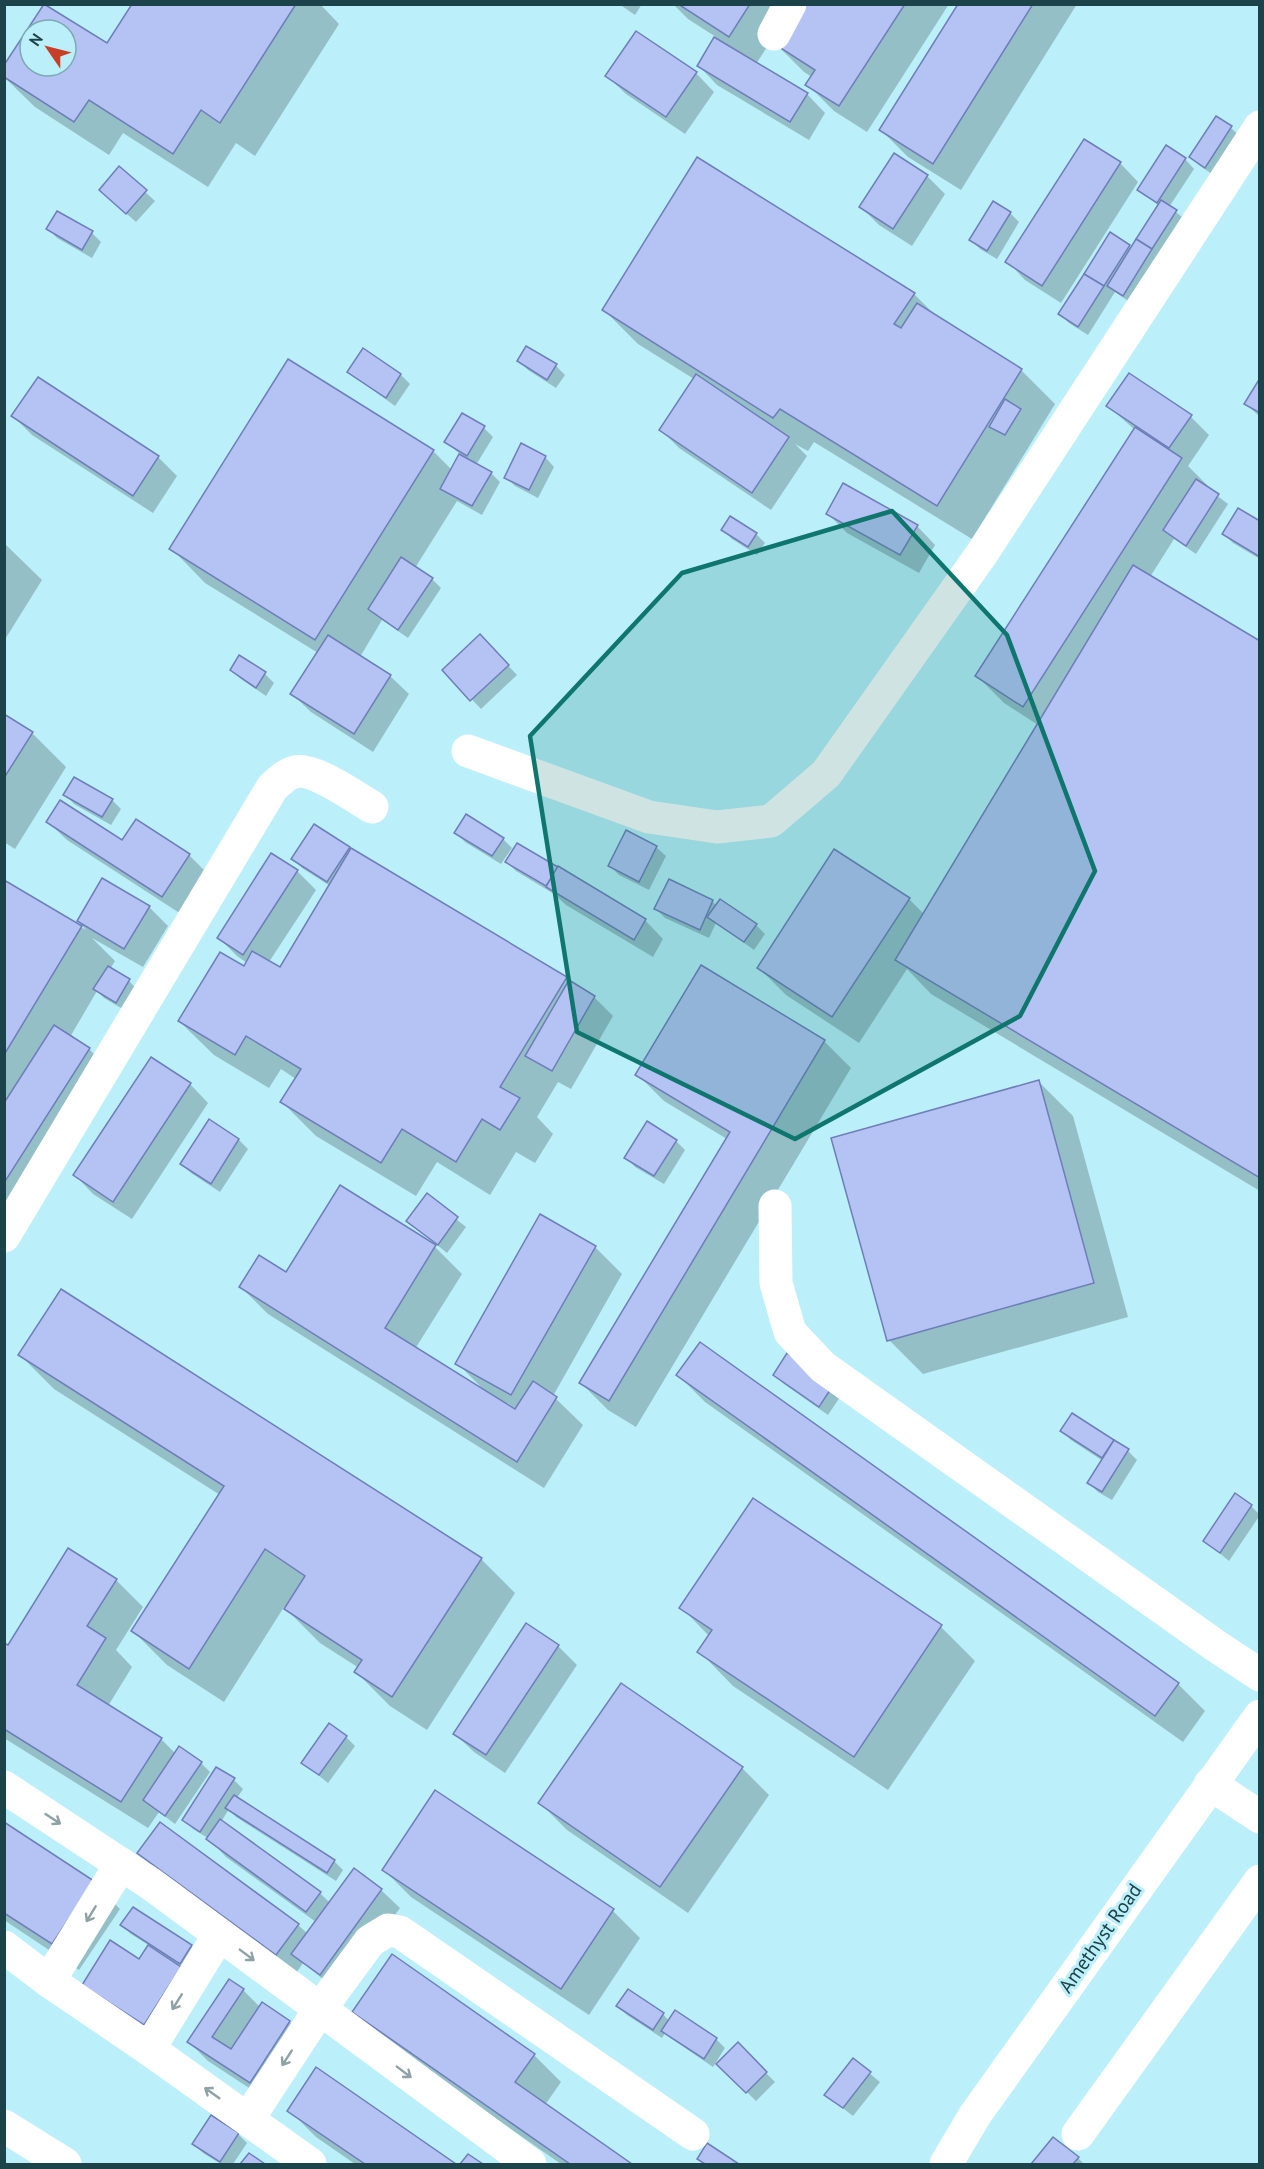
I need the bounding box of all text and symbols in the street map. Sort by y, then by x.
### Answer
north arrow [18,18,78,78]
text: N [25,29,47,49]
one-way arrow [45,1813,61,1825]
street label: Amethyst Road [1053,1878,1147,1998]
one-way arrow [84,1905,96,1922]
one-way arrow [239,1949,255,1962]
one-way arrow [171,1994,184,2011]
one-way arrow [281,2049,293,2066]
one-way arrow [395,2065,411,2078]
one-way arrow [204,2087,221,2099]

